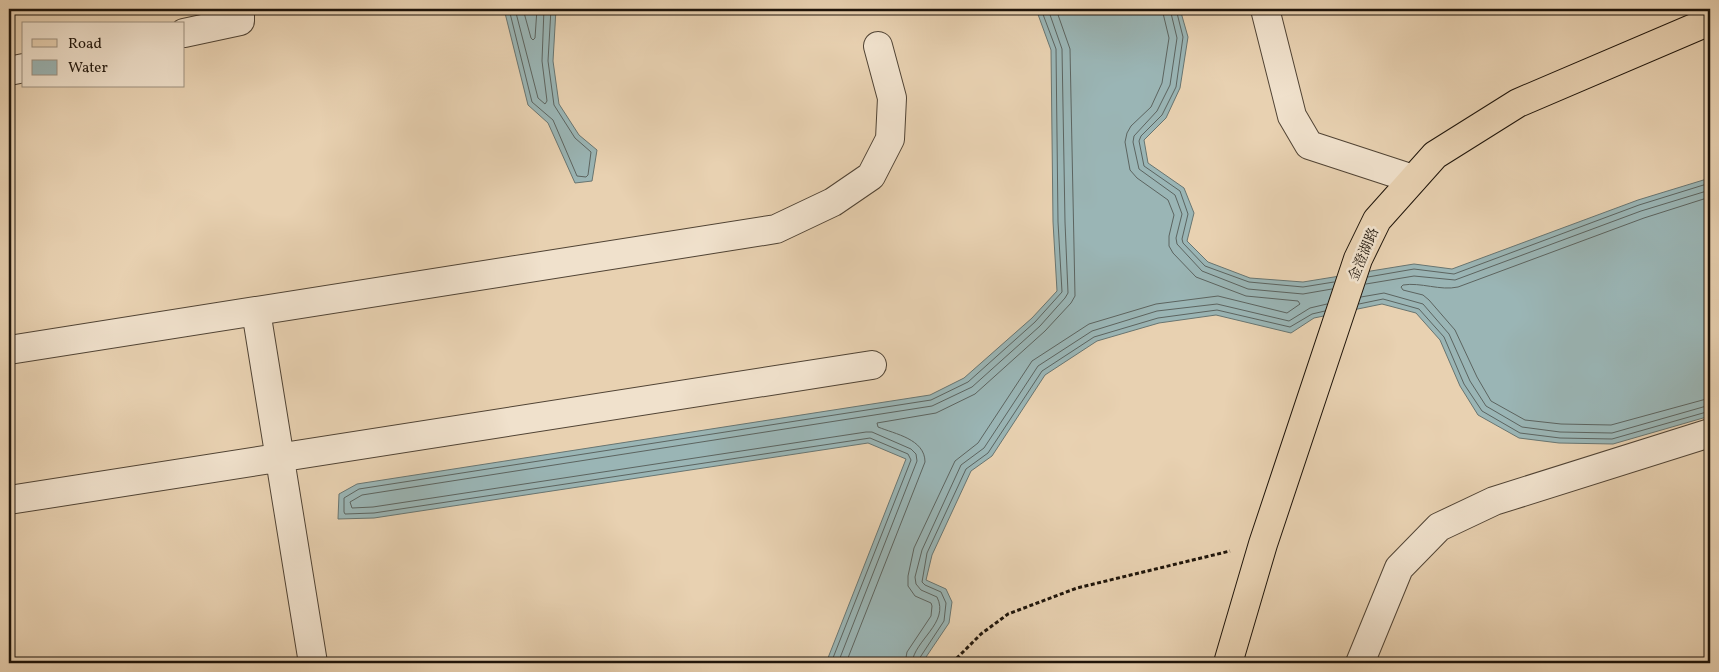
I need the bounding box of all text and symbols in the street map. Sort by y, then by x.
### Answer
legend [22,22,185,88]
text: Road [68,34,102,55]
text: Water [68,58,108,79]
street label: 金澄湖路 [1345,225,1384,284]

